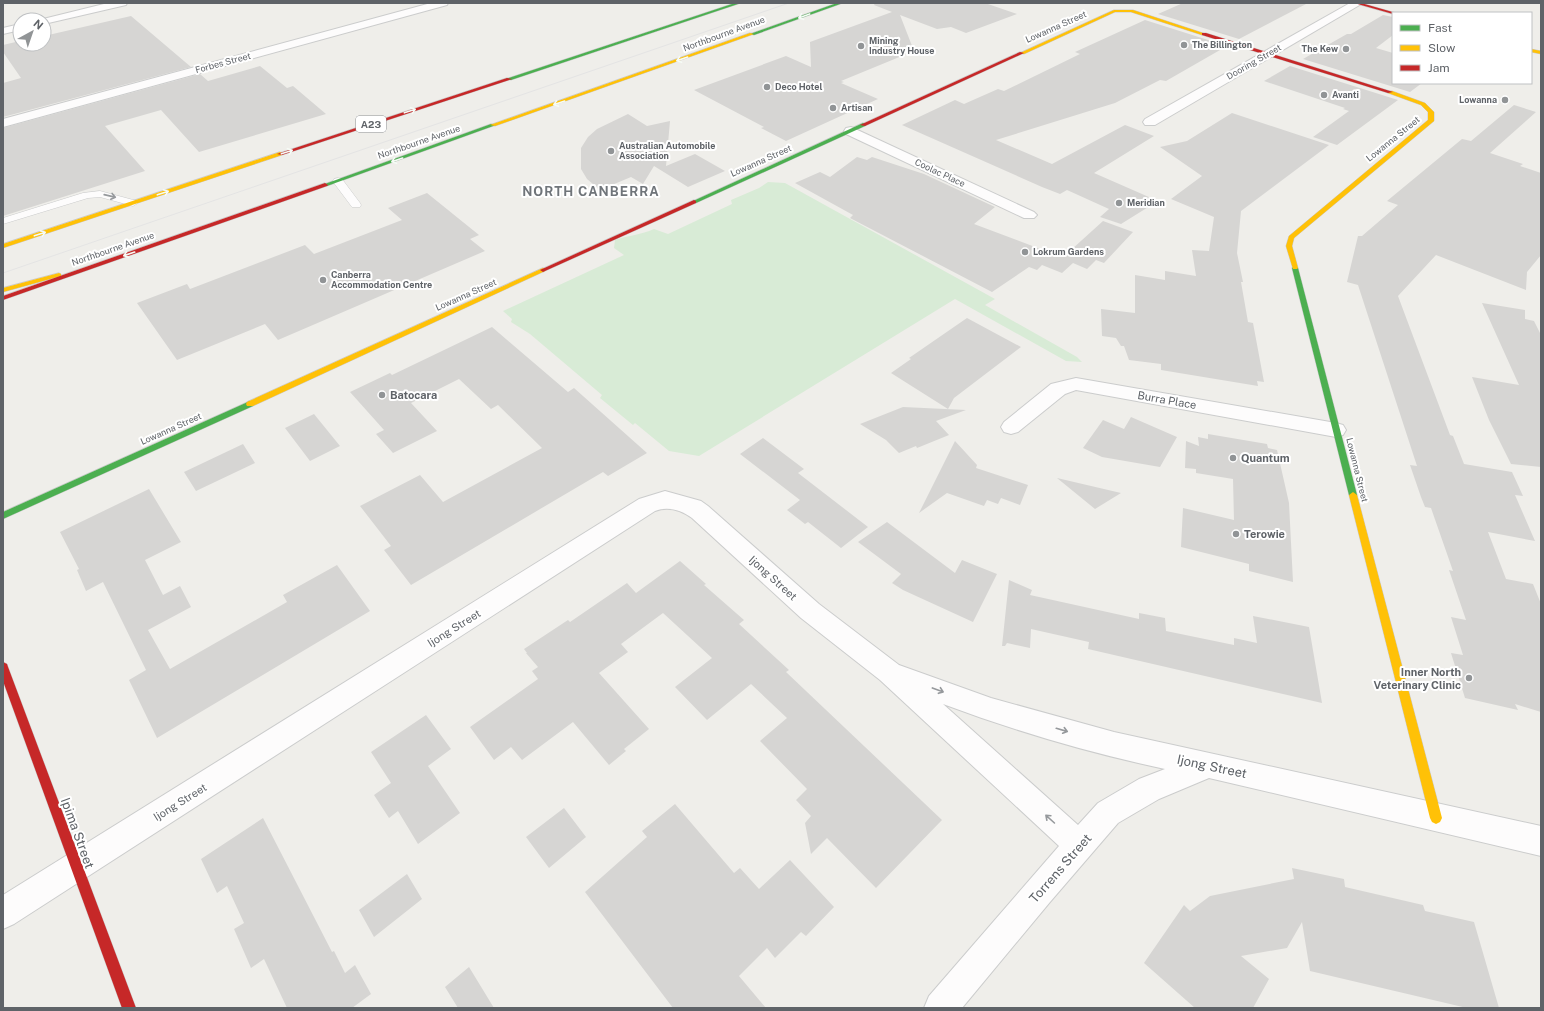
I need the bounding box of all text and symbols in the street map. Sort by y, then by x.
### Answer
street label: Lowanna Street [1024,8,1089,45]
north arrow [12,12,52,52]
legend [1392,12,1532,84]
one-way arrow [798,13,811,20]
street label: Northbourne Avenue [681,14,766,53]
text: N [31,17,46,32]
text: Fast [1428,21,1453,35]
place label: Mining Industry House [869,35,935,56]
place label: The Billington [1192,39,1252,50]
marker: The Billington [1179,40,1189,50]
marker: Mining Industry House [856,41,866,51]
street label: Dooring Street [1224,41,1284,82]
text: Slow [1428,41,1456,55]
place label: The Kew [1302,43,1338,54]
marker: The Kew [1341,44,1351,54]
street label: Forbes Street [194,50,252,75]
one-way arrow [676,56,688,64]
text: Jam [1428,61,1450,75]
place label: Deco Hotel [775,81,822,92]
marker: Deco Hotel [762,82,772,92]
place label: Avanti [1332,89,1359,100]
marker: Avanti [1319,90,1329,100]
place label: Lowanna [1459,94,1497,105]
marker: Lowanna [1500,95,1510,105]
one-way arrow [553,100,566,107]
place label: Artisan [841,102,873,113]
marker: Artisan [828,103,838,113]
one-way arrow [404,107,417,114]
street label: Lowanna Street [1364,113,1422,164]
road number: A23 [356,116,386,132]
street label: Northbourne Avenue [376,122,462,161]
place label: Australian Automobile Association [619,140,715,161]
street label: Lowanna Street [729,142,794,179]
marker: Australian Automobile Association [606,146,616,156]
one-way arrow [280,148,293,155]
street label: Coolac Place [913,156,967,189]
one-way arrow [391,157,403,165]
district label: NORTH CANBERRA [522,184,660,199]
one-way arrow [157,189,170,196]
one-way arrow [104,193,117,201]
place label: Meridian [1127,197,1165,208]
marker: Meridian [1114,198,1124,208]
one-way arrow [34,229,46,237]
street label: Northbourne Avenue [70,229,156,268]
place label: Lokrum Gardens [1033,246,1104,257]
marker: Lokrum Gardens [1020,247,1030,257]
one-way arrow [122,251,135,258]
place label: Canberra Accommodation Centre [331,269,432,290]
marker: Canberra Accommodation Centre [318,275,328,285]
street label: Lowanna Street [434,276,499,313]
place label: Batocara [390,389,437,401]
street label: Burra Place [1137,389,1197,411]
marker: Batocara [377,390,387,400]
street label: Lowanna Street [139,410,204,447]
street label: Lowanna Street [1344,437,1371,504]
place label: Quantum [1241,452,1290,464]
marker: Quantum [1228,453,1238,463]
place label: Terowie [1244,528,1285,540]
marker: Terowie [1231,529,1241,539]
street label: Ijong Street [747,553,799,603]
street label: Ijong Street [425,607,483,649]
place label: Inner North Veterinary Clinic [1374,666,1461,691]
marker: Inner North Veterinary Clinic [1464,673,1474,683]
one-way arrow [932,687,945,694]
one-way arrow [1055,727,1068,734]
street label: Ijong Street [1176,752,1248,781]
street label: Ijong Street [151,781,209,823]
street label: Ipima Street [58,796,97,871]
one-way arrow [1045,814,1055,824]
street label: Torrens Street [1026,831,1094,906]

